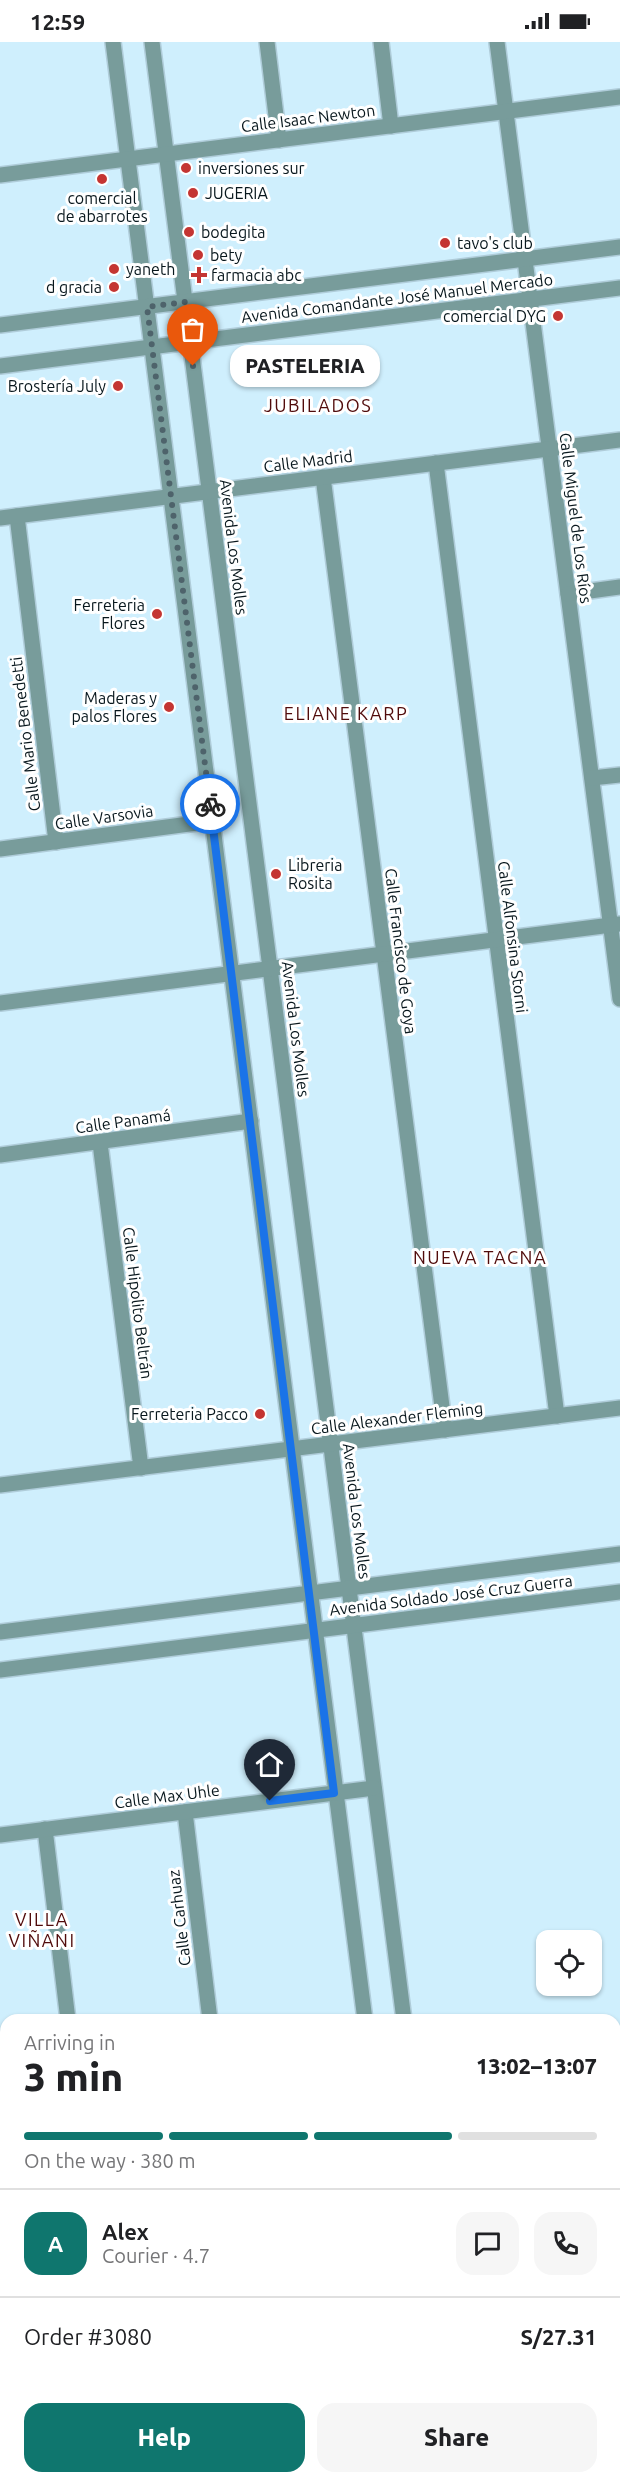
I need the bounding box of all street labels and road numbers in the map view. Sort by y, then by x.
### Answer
street label: Calle Isaac Newton [240,101,376,135]
street label: Avenida Comandante José Manuel Mercado [240,270,554,326]
street label: Calle Miguel de Los Ríos [557,432,595,604]
street label: Calle Madrid [262,447,354,475]
street label: Avenida Los Molles [217,478,251,616]
street label: Calle Mario Benedetti [7,656,43,812]
street label: Calle Varsovia [54,801,154,833]
street label: Calle Alfonsina Storni [495,860,531,1014]
street label: Calle Francisco de Goya [382,867,420,1035]
street label: Avenida Los Molles [279,960,313,1098]
street label: Calle Panamá [74,1105,172,1137]
street label: Calle Hipolito Beltrán [120,1226,156,1380]
street label: Calle Alexander Fleming [310,1399,484,1437]
street label: Avenida Los Molles [340,1442,374,1580]
street label: Avenida Soldado José Cruz Guerra [329,1571,573,1619]
street label: Calle Max Uhle [113,1781,221,1811]
street label: Calle Carhuaz [164,1869,194,1967]

